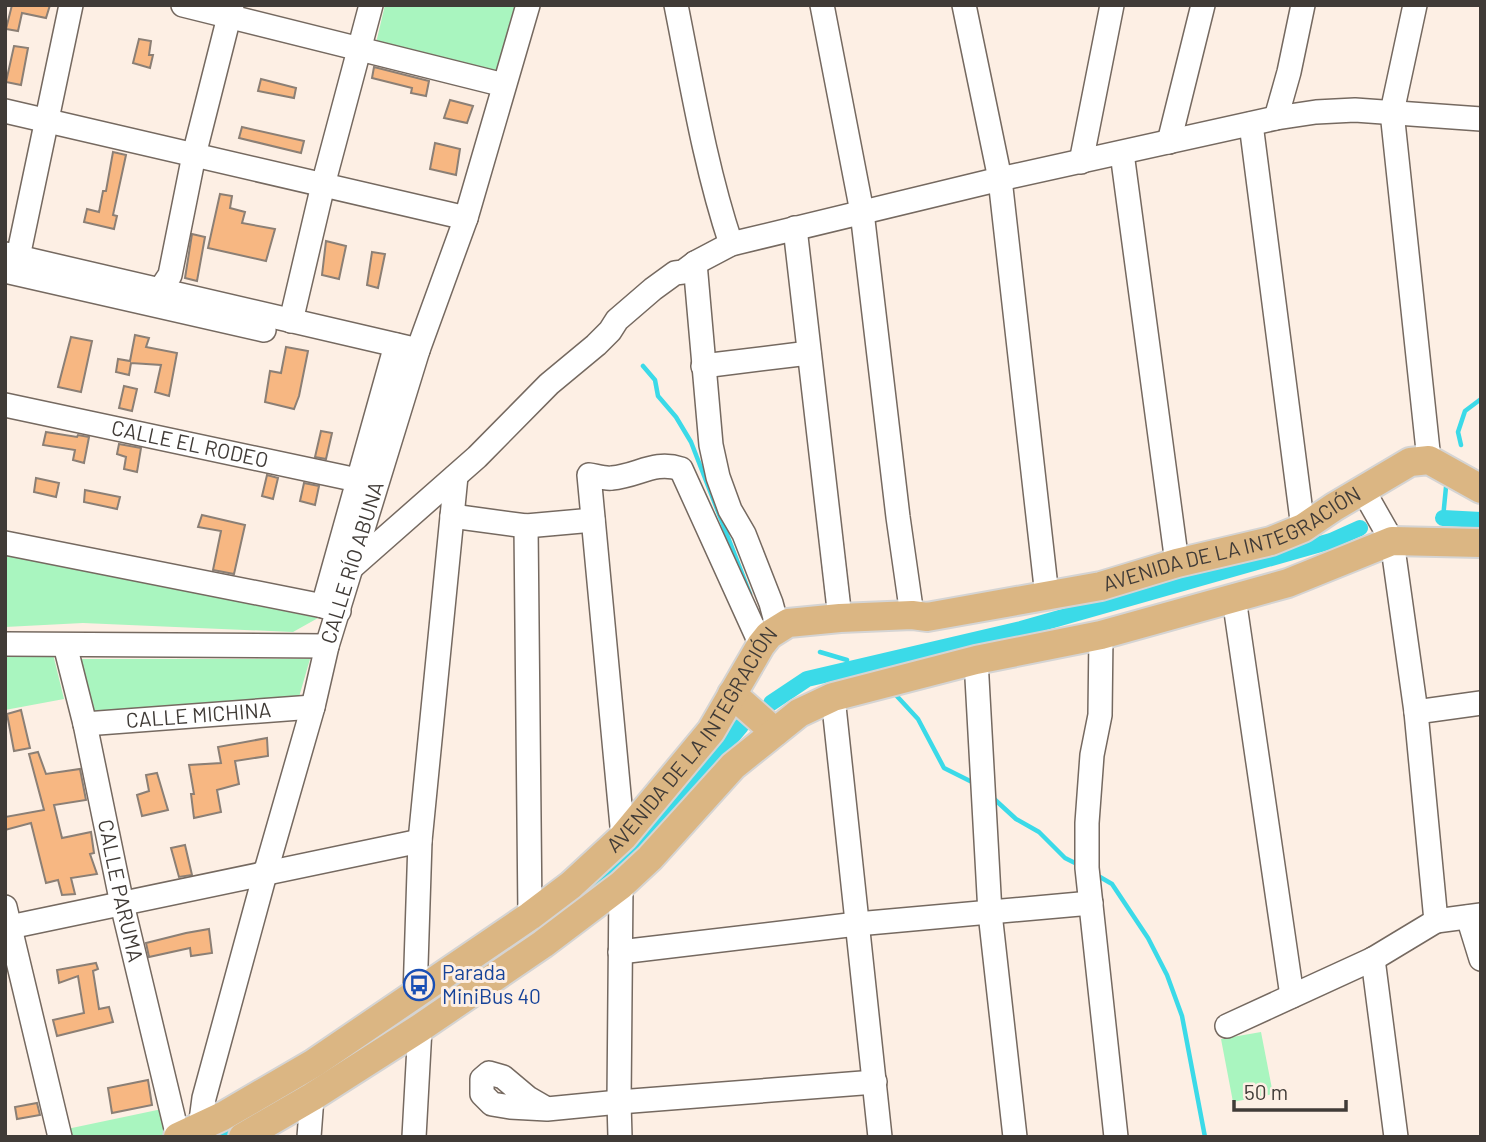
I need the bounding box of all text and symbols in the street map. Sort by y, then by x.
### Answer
street label: CALLE EL RODEO [109,414,271,472]
street label: CALLE RÍO ABUNA [315,478,388,646]
street label: AVENIDA DE LA INTEGRACIÓN [1100,480,1365,596]
street label: AVENIDA DE LA INTEGRACIÓN [601,621,782,857]
street label: CALLE MICHINA [125,696,272,732]
street label: CALLE PARUMA [94,817,150,965]
place label: Parada MiniBus 40 [442,959,541,1008]
bus stop icon: Parada MiniBus 40 [402,968,436,1002]
scale bar [1234,1068,1346,1112]
text: 50 m [1244,1079,1288,1104]

